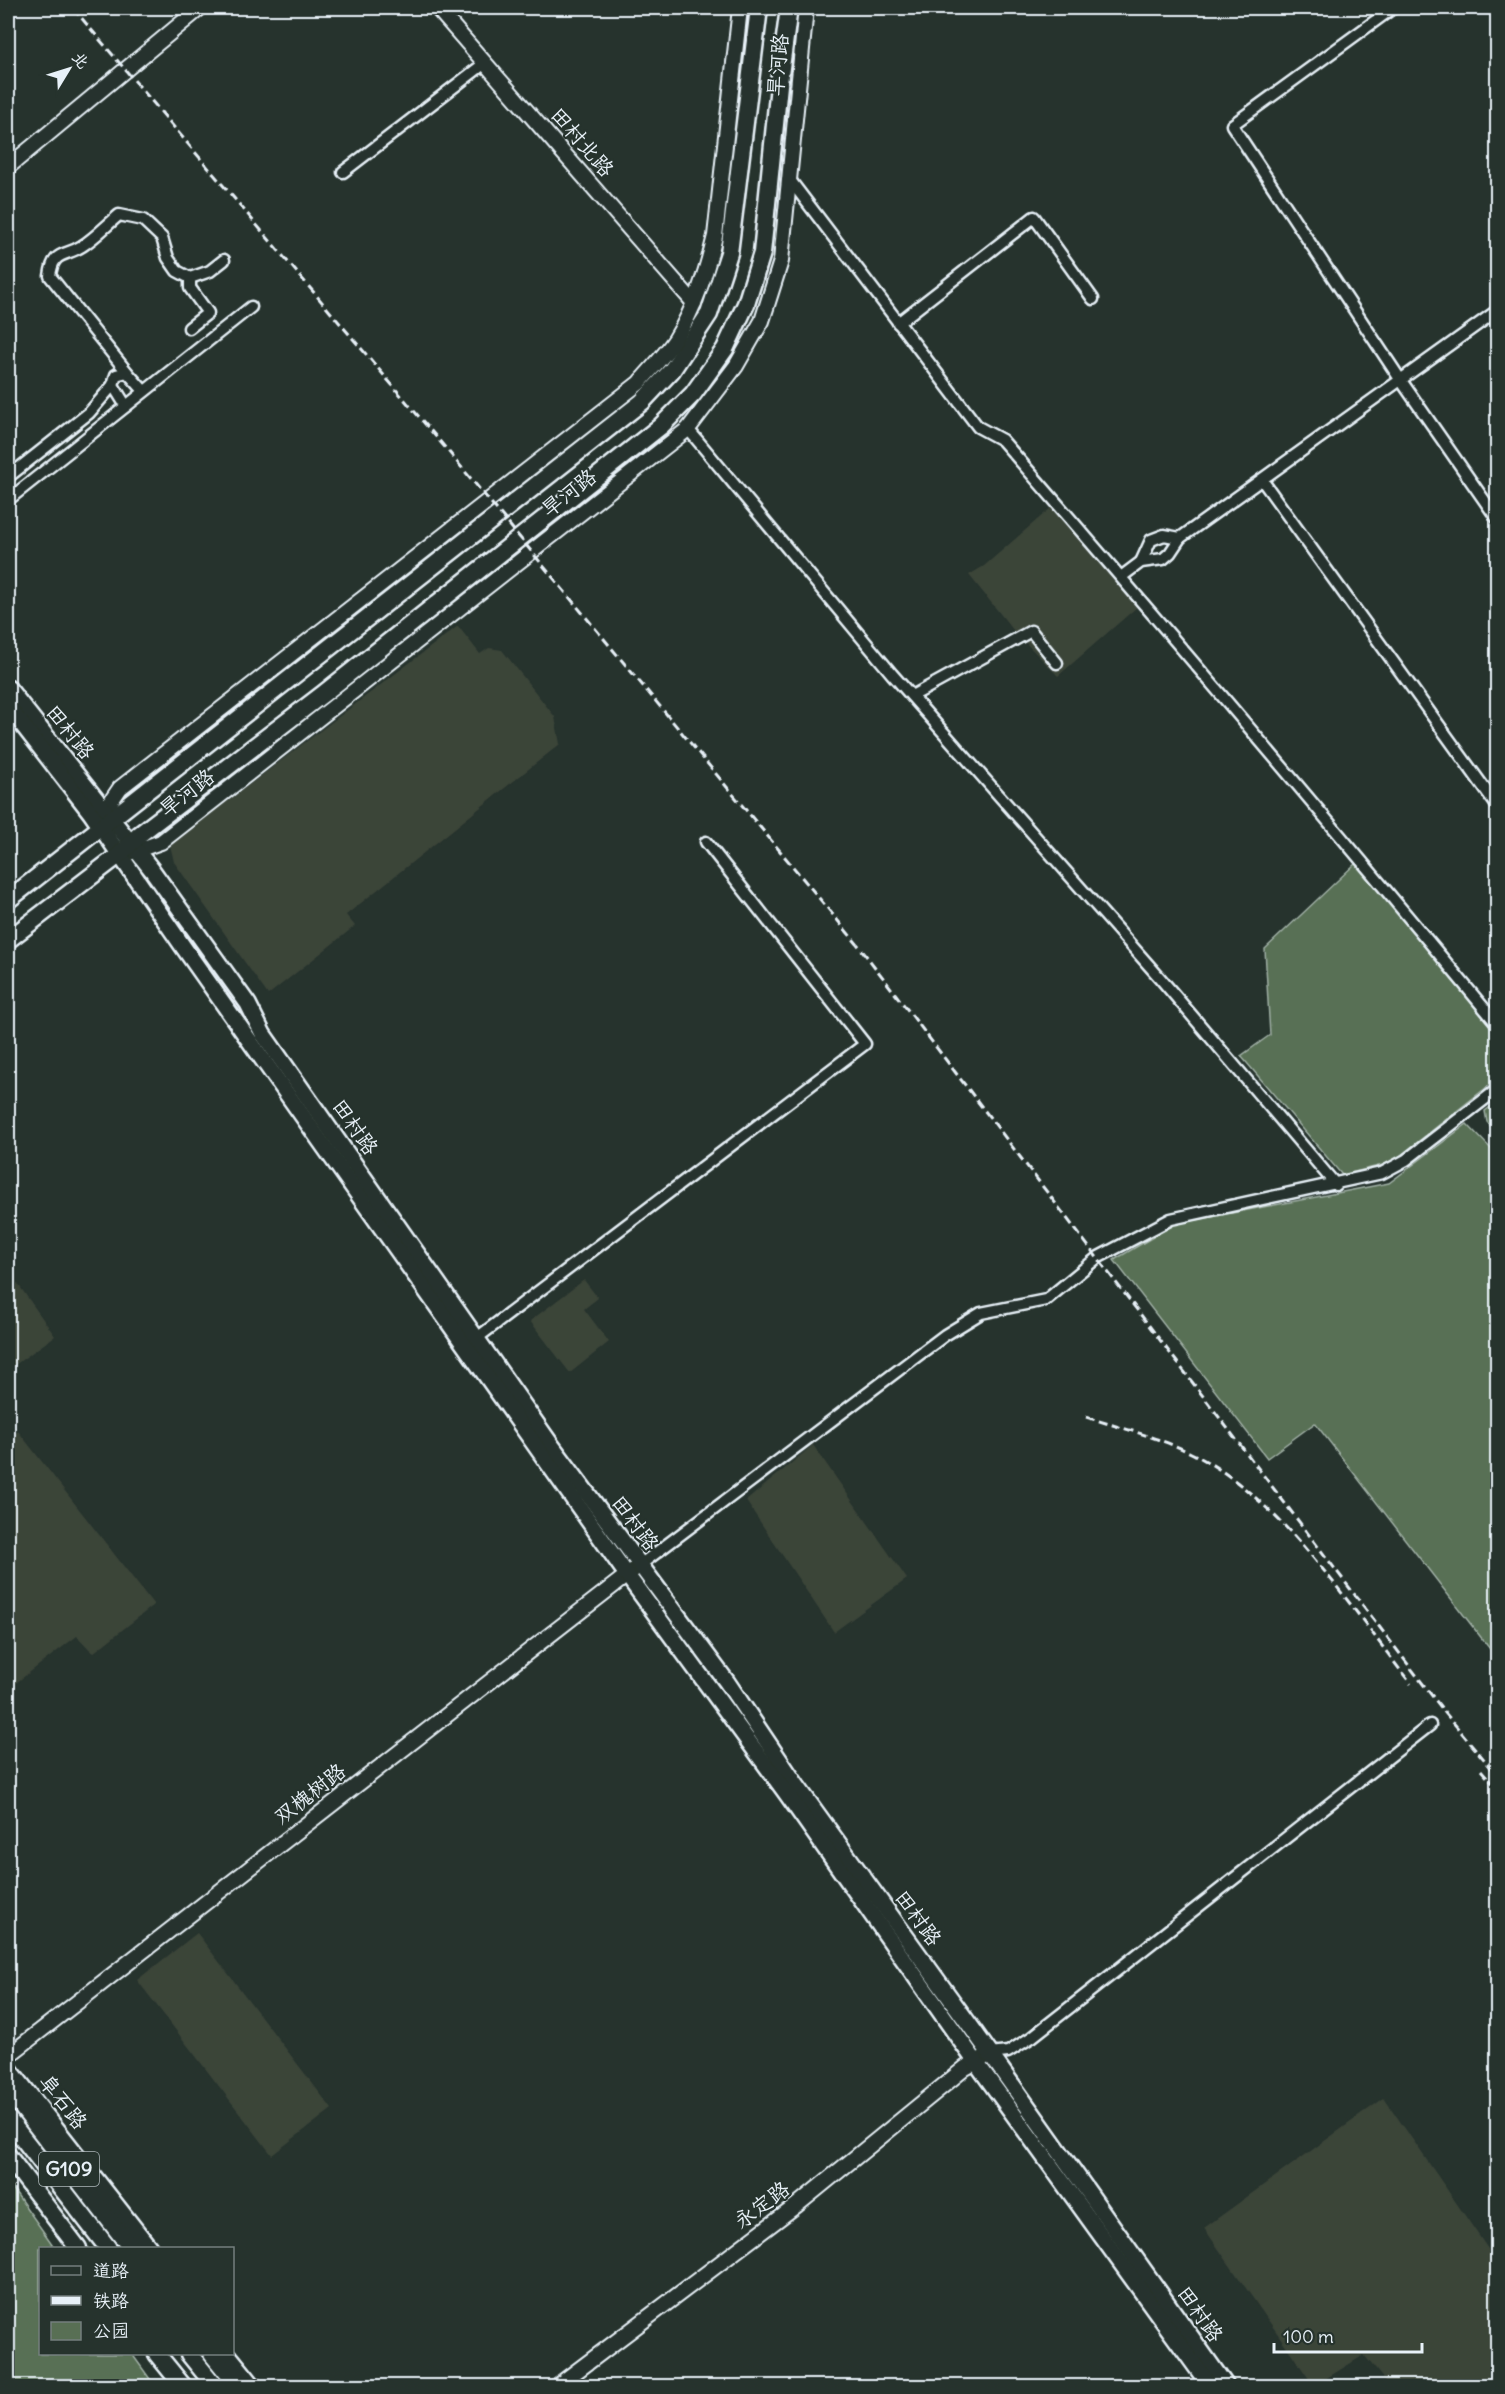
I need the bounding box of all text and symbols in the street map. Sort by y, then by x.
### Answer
street label: 旱河路 [761,32,794,98]
north arrow [39,39,99,99]
text: 北 [68,47,94,72]
street label: 田村北路 [545,101,620,182]
street label: 旱河路 [536,463,602,523]
street label: 田村路 [40,699,101,765]
street label: 旱河路 [154,763,220,823]
street label: 田村路 [326,1093,385,1160]
street label: 田村路 [606,1489,665,1556]
street label: 双槐树路 [268,1757,351,1830]
street label: 田村路 [889,1884,948,1951]
street label: 阜石路 [33,2069,93,2135]
road number: G109 [39,2152,99,2186]
street label: 永定路 [728,2175,795,2234]
legend [39,2247,234,2355]
text: 道路 [93,2259,129,2282]
street label: 田村路 [1171,2280,1230,2347]
text: 铁路 [93,2289,129,2312]
scale bar [1274,2316,1422,2354]
text: 公园 [93,2319,129,2342]
text: 100 m [1283,2325,1334,2348]

